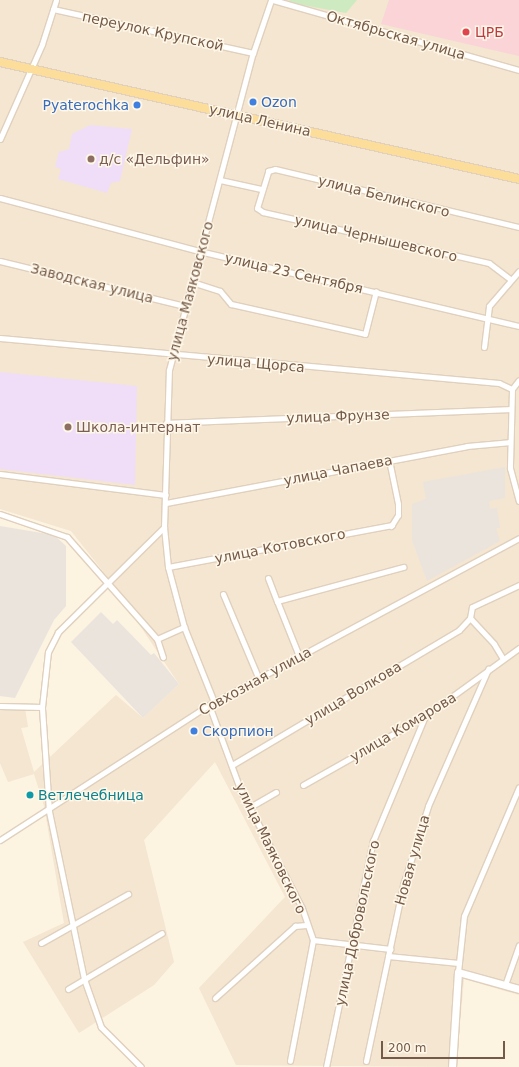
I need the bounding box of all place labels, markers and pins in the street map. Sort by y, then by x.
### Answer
place label: ЦРБ [475,24,504,40]
marker: ЦРБ [460,26,472,38]
place label: Ozon [261,94,297,110]
place label: Pyaterochka [43,97,129,113]
marker: Ozon [248,97,258,107]
marker: Pyaterochka [132,100,142,110]
place label: д/с «Дельфин» [99,151,210,167]
marker: д/с «Дельфин» [86,154,96,164]
place label: Школа-интернат [76,419,200,435]
marker: Школа-интернат [63,422,73,432]
place label: Скорпион [202,723,274,739]
marker: Скорпион [189,726,199,736]
place label: Ветлечебница [38,787,144,803]
marker: Ветлечебница [25,790,35,800]

